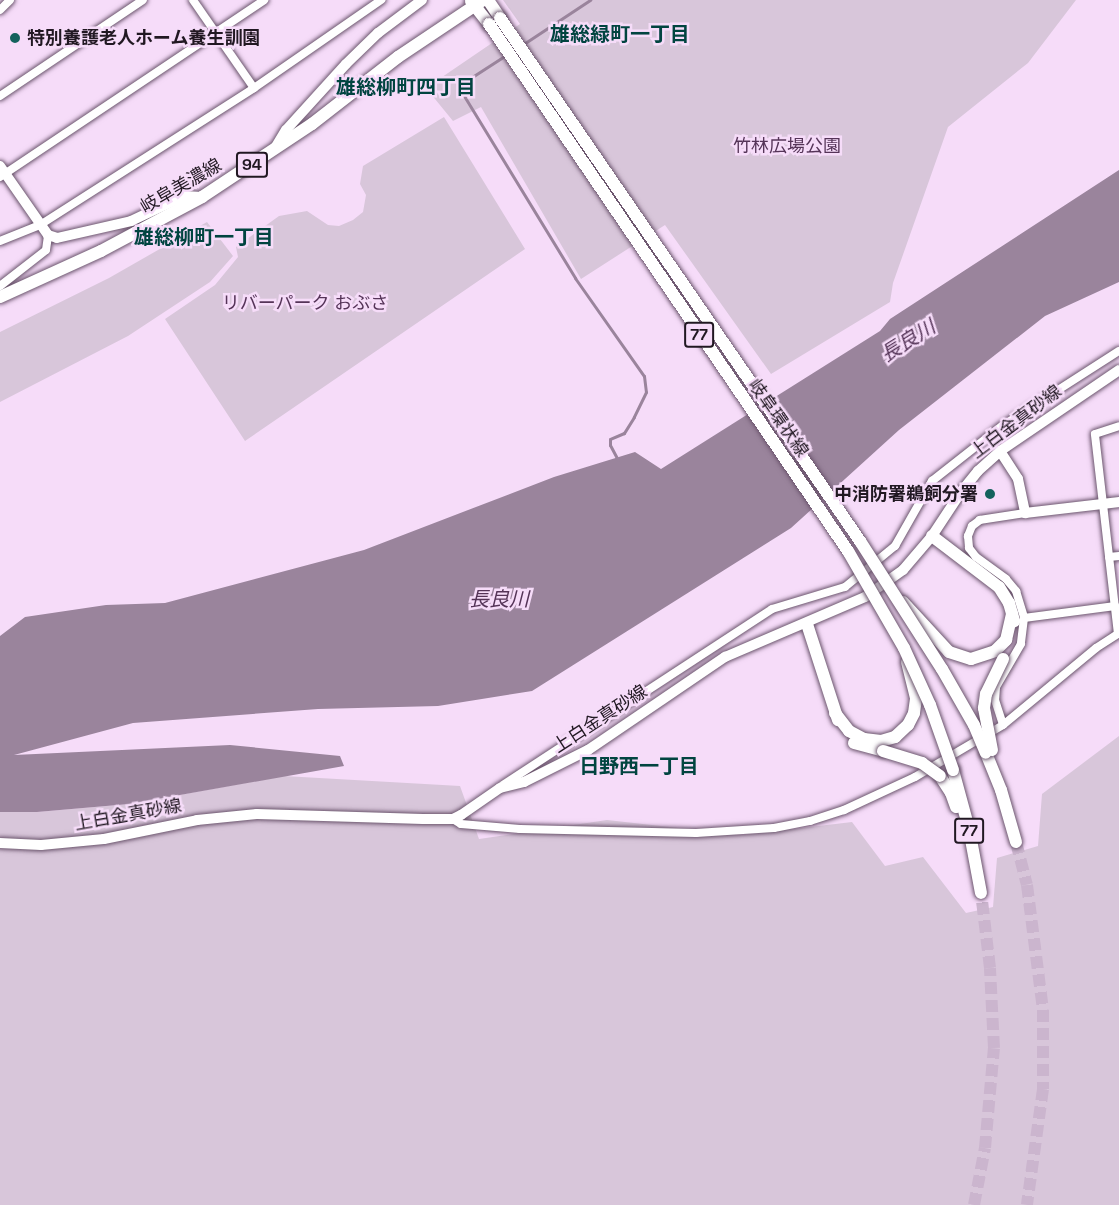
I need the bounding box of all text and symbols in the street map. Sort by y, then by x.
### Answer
district label: 雄総緑町一丁目 [550,22,690,46]
place label: 特別養護老人ホーム養生訓園 [27,27,261,49]
marker: 特別養護老人ホーム養生訓園 [8,31,22,45]
district label: 雄総柳町四丁目 [336,75,476,99]
park label: 竹林広場公園 [733,135,841,157]
road number: 94 [236,152,268,178]
street label: 岐阜美濃線 [137,154,225,218]
district label: 雄総柳町一丁目 [134,225,274,249]
park label: リバーパーク おぶさ [222,292,388,314]
water label: 長良川 [876,315,940,367]
road number: 77 [684,322,714,348]
street label: 岐阜環状線 [743,375,813,461]
street label: 上白金真砂線 [966,381,1066,463]
place label: 中消防署鵜飼分署 [834,483,978,505]
marker: 中消防署鵜飼分署 [983,487,997,501]
water label: 長良川 [469,587,529,611]
street label: 上白金真砂線 [549,681,651,757]
district label: 日野西一丁目 [579,754,699,778]
street label: 上白金真砂線 [73,795,183,835]
road number: 77 [954,818,984,844]

